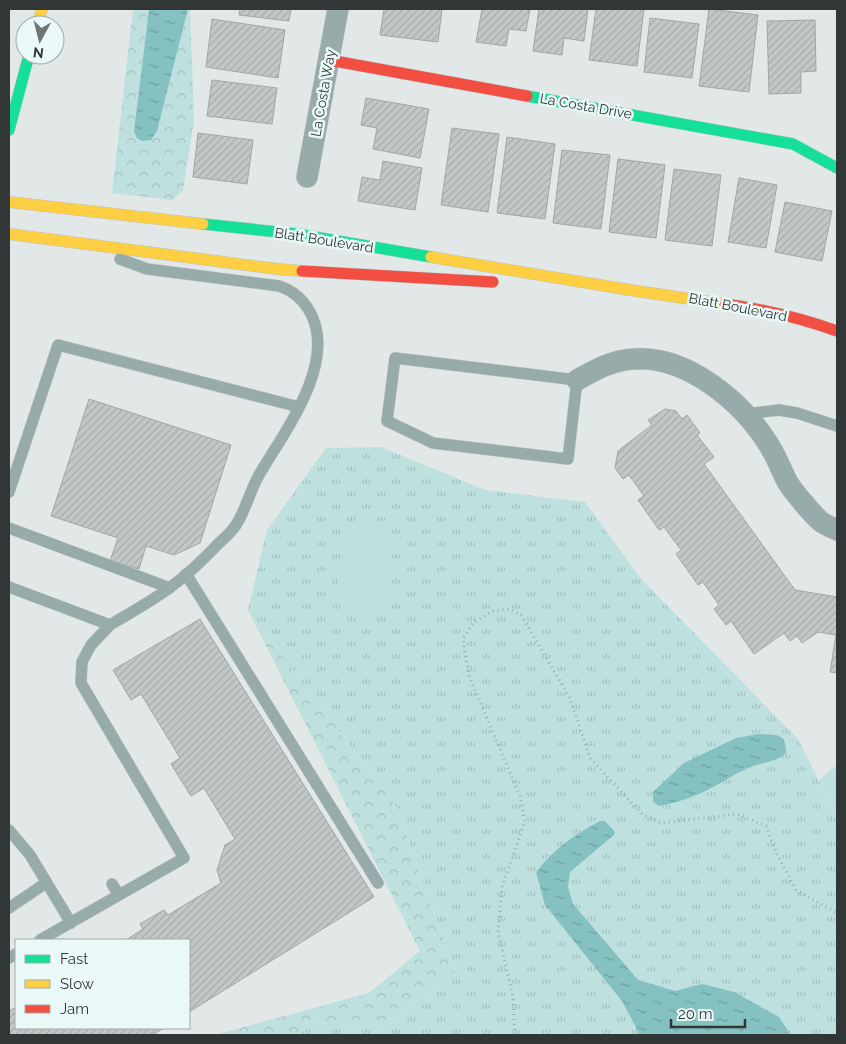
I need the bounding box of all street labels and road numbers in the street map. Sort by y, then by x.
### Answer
street label: La Costa Way [307,48,339,138]
street label: La Costa Drive [539,90,633,122]
street label: Blatt Boulevard [273,224,375,256]
street label: Blatt Boulevard [687,290,789,324]

